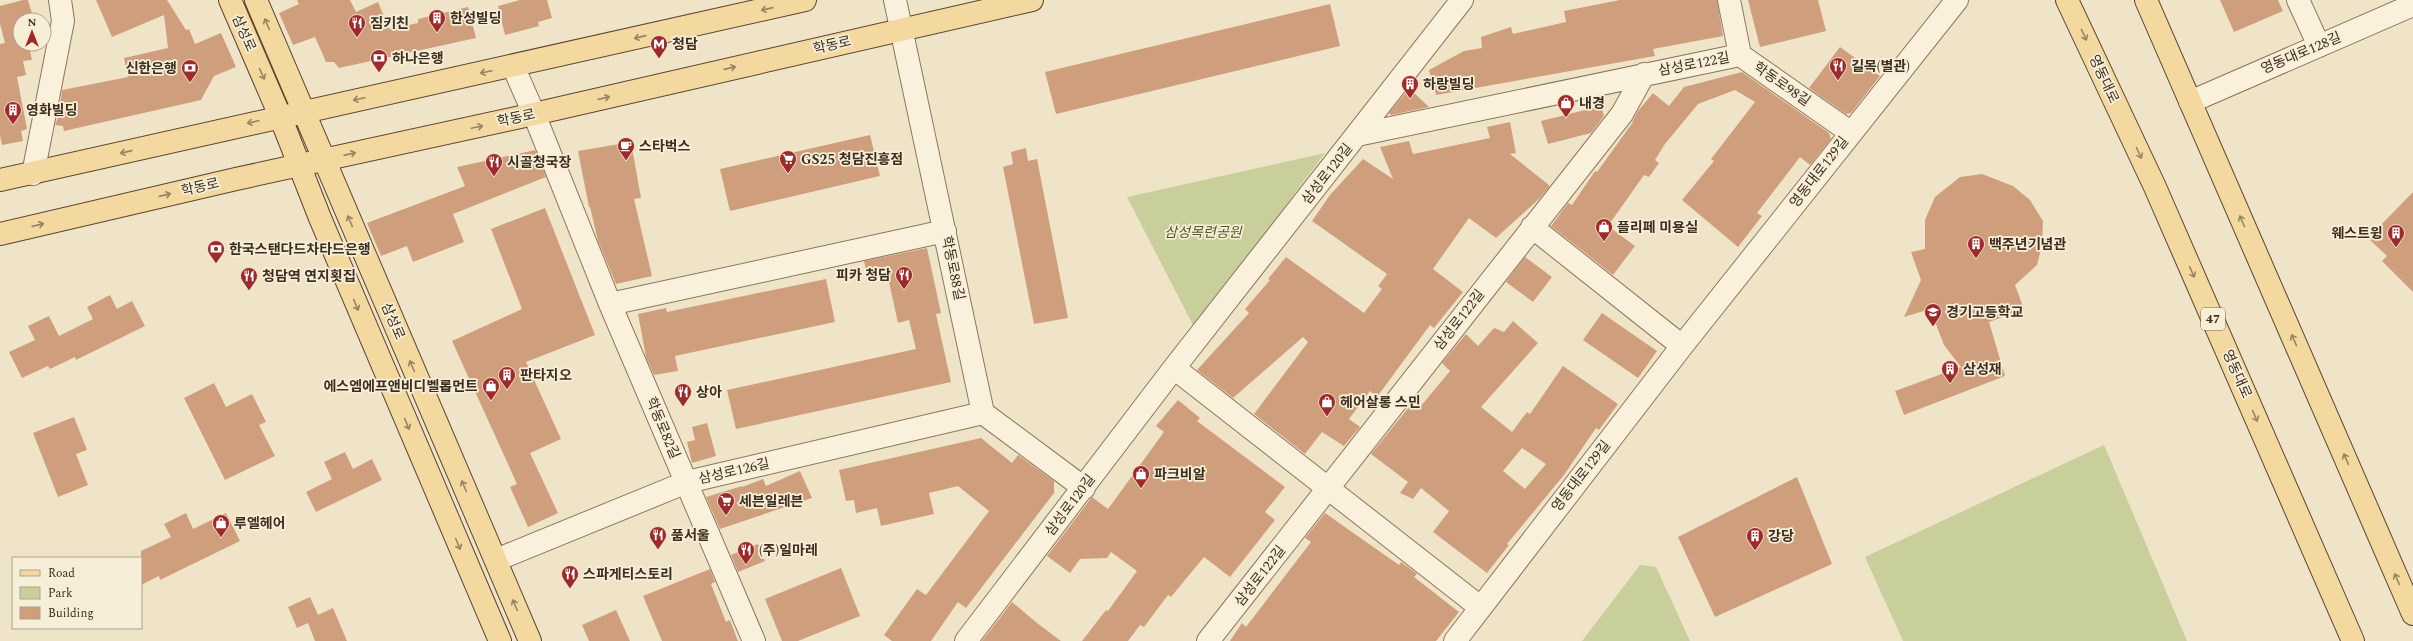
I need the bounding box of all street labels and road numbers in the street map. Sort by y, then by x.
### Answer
street label: 삼성로 [227,11,261,55]
street label: 영동대로128길 [2258,27,2344,79]
street label: 학동로 [811,30,853,60]
street label: 삼성로122길 [1656,47,1732,81]
street label: 영동대로 [2084,51,2124,107]
street label: 학동로98길 [1749,57,1815,111]
street label: 학동로 [495,104,537,132]
street label: 영동대로129길 [1784,132,1854,212]
street label: 삼성로120길 [1296,139,1358,209]
street label: 학동로 [179,172,221,202]
street label: 학동로88길 [936,234,970,302]
street label: 삼성로122길 [1428,285,1490,355]
street label: 삼성로 [376,299,410,343]
road number: 47 [2201,308,2225,330]
street label: 영동대로 [2217,346,2257,402]
street label: 학동로82길 [641,394,685,462]
street label: 영동대로129길 [1546,436,1616,516]
street label: 삼성로126길 [696,453,772,489]
street label: 삼성로120길 [1040,470,1100,540]
street label: 삼성로122길 [1229,541,1291,611]

